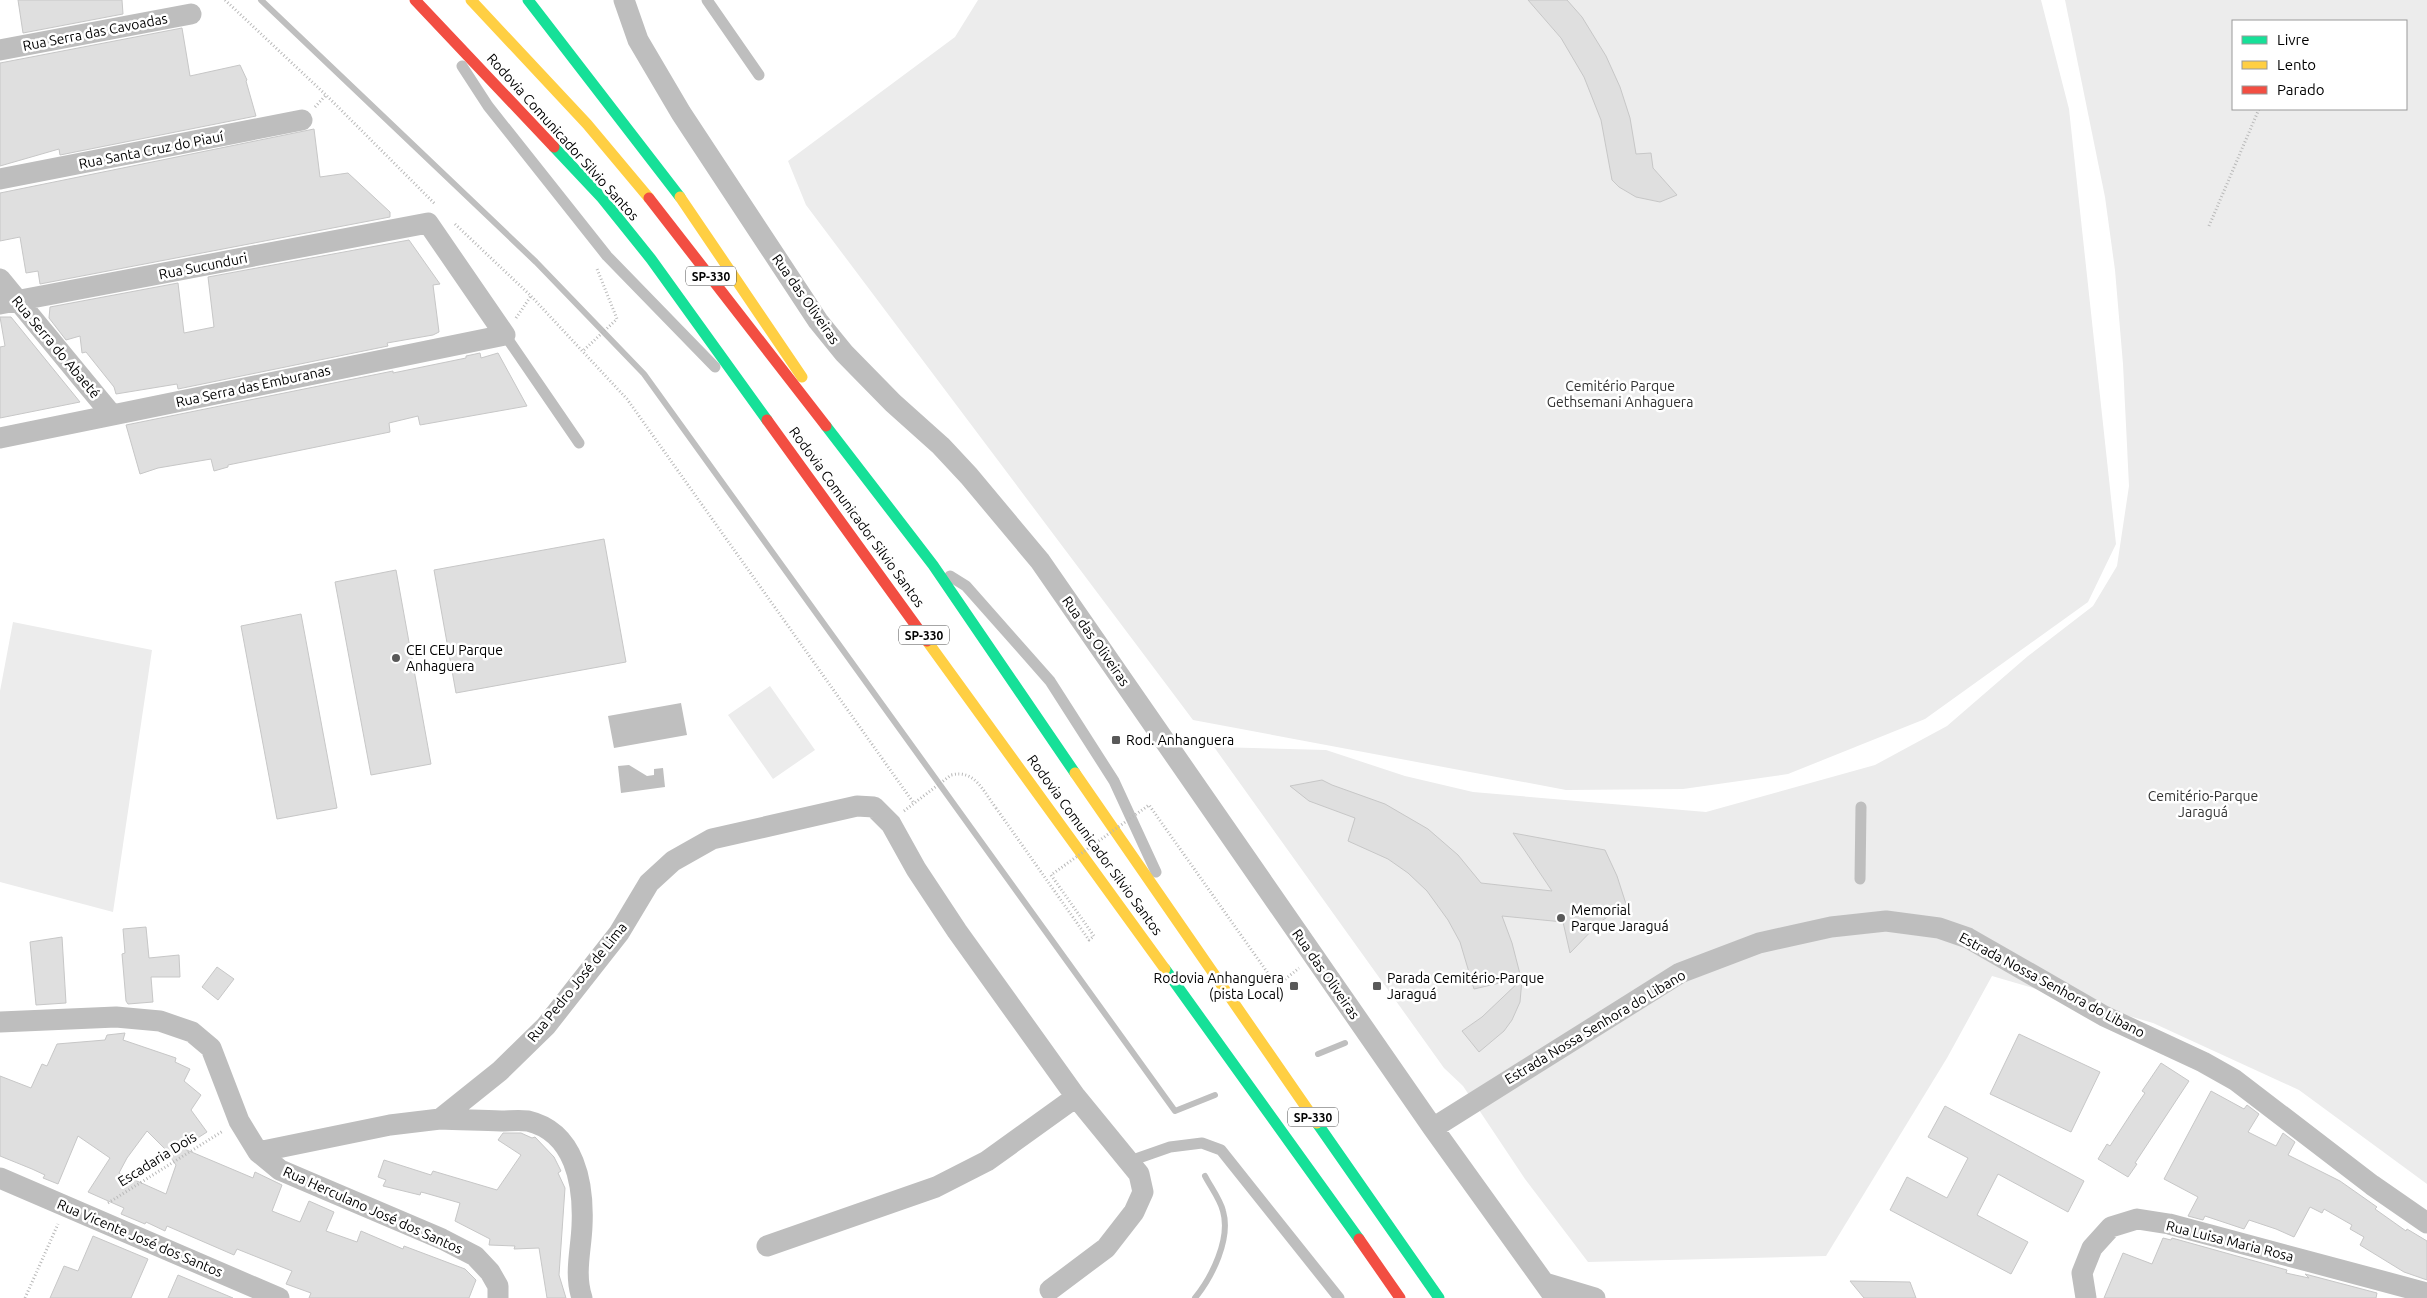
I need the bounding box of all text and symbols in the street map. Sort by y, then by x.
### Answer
street label: Rua Serra das Cavoadas [21,10,169,54]
legend [2232,20,2407,110]
text: Livre [2277,31,2310,48]
street label: Rodovia Comunicador Silvio Santos [484,50,642,224]
text: Lento [2277,56,2316,73]
text: Parado [2277,81,2324,98]
street label: Rua Santa Cruz do Piauí [77,128,225,172]
street label: Rua Sucunduri [157,250,249,282]
street label: Rua das Oliveiras [769,251,843,347]
road number: SP-330 [686,266,736,286]
street label: Rua Serra do Abaeté [9,293,103,401]
street label: Rua Serra das Emburanas [174,362,332,410]
park label: Cemitério Parque Gethsemani Anhaguera [1547,378,1693,410]
street label: Rodovia Comunicador Silvio Santos [786,424,928,610]
street label: Rua das Oliveiras [1059,593,1133,689]
road number: SP-330 [899,626,949,644]
place label: CEI CEU Parque Anhaguera [406,642,503,674]
marker: CEI CEU Parque Anhaguera [390,652,402,664]
place label: Rod. Anhanguera [1126,732,1234,748]
marker: Rod. Anhanguera [1110,734,1122,746]
street label: Rodovia Comunicador Silvio Santos [1024,752,1166,938]
park label: Cemitério-Parque Jaraguá [2148,788,2258,820]
place label: Memorial Parque Jaraguá [1571,902,1669,934]
marker: Memorial Parque Jaraguá [1555,912,1567,924]
street label: Rua Pedro José de Lima [524,919,630,1045]
street label: Rua das Oliveiras [1289,926,1363,1022]
street label: Estrada Nossa Senhora do Libano [1956,929,2148,1041]
street label: Estrada Nossa Senhora do Libano [1502,967,1688,1087]
place label: Rodovia Anhanguera (pista Local) [1154,970,1284,1002]
place label: Parada Cemitério-Parque Jaraguá [1387,970,1544,1002]
marker: Rodovia Anhanguera (pista Local) [1288,980,1300,992]
marker: Parada Cemitério-Parque Jaraguá [1371,980,1383,992]
road number: SP-330 [1288,1108,1338,1126]
street label: Escadaria Dois [115,1128,199,1190]
street label: Rua Herculano José dos Santos [281,1163,465,1257]
street label: Rua Vicente José dos Santos [55,1196,225,1280]
street label: Rua Luisa Maria Rosa [2165,1217,2295,1265]

